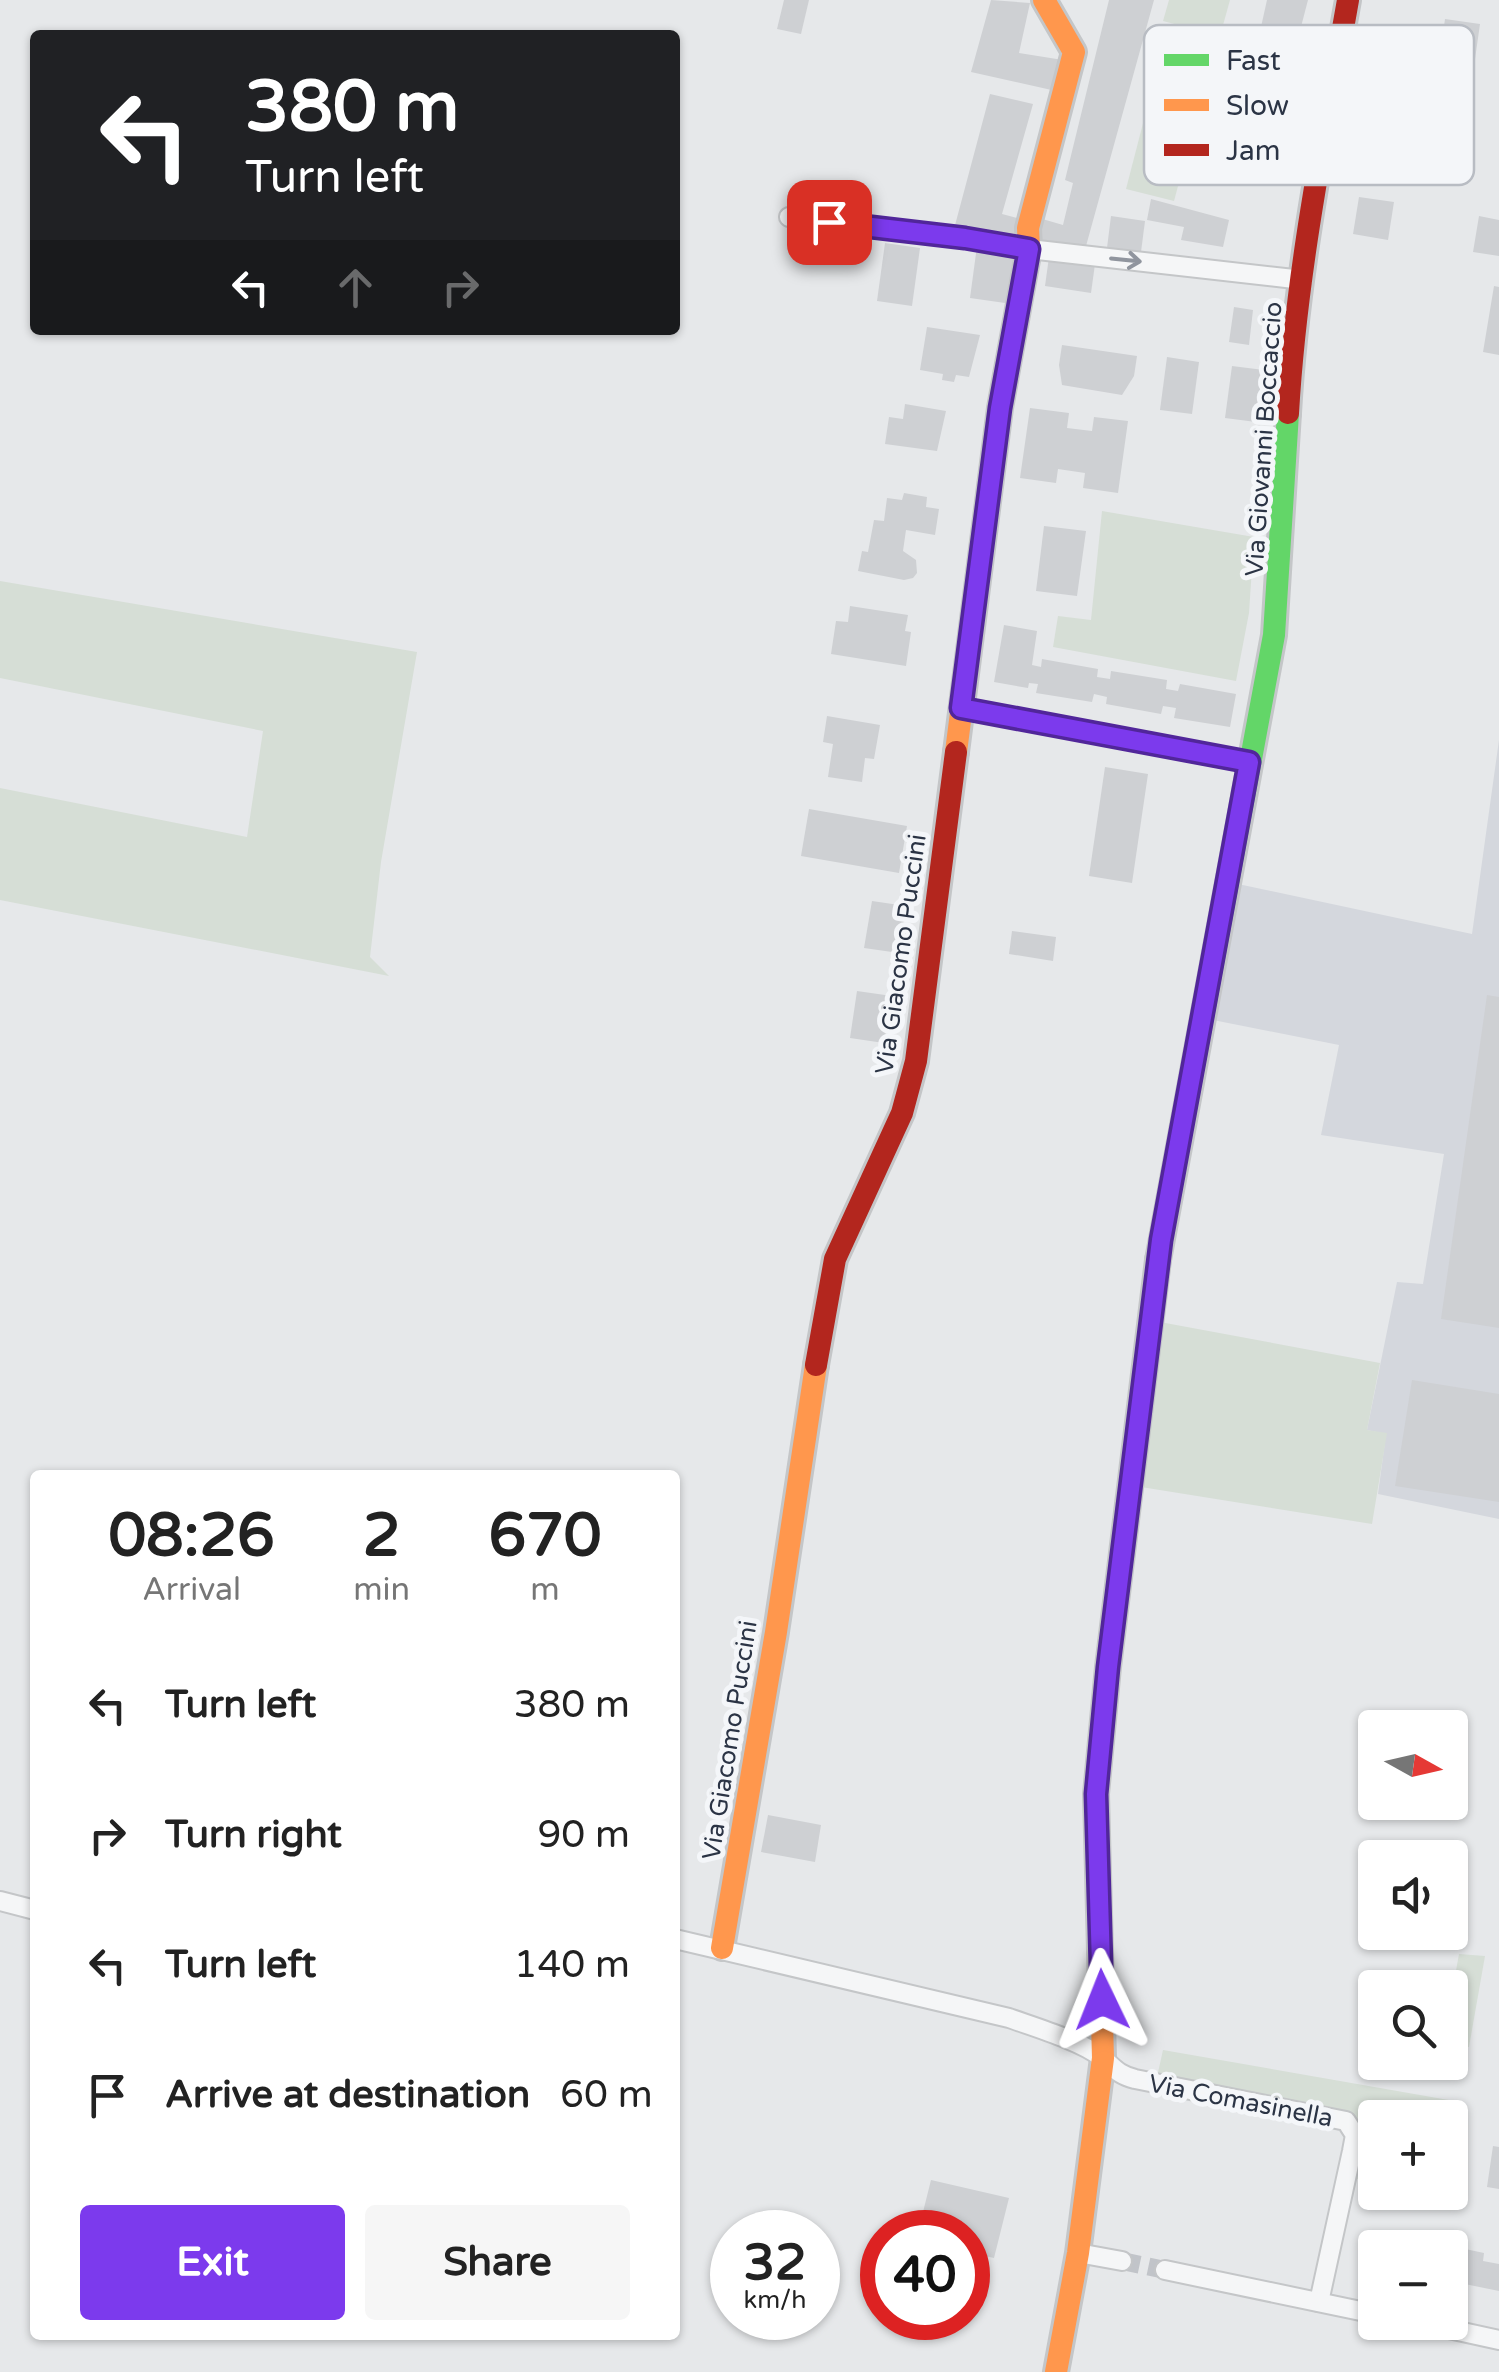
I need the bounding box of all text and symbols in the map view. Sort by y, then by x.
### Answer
legend [1144,25,1474,185]
text: Fast [1226,44,1281,78]
text: 380 m [245,66,459,150]
icon: left [80,70,210,200]
text: Slow [1226,89,1289,123]
text: Jam [1226,134,1281,168]
text: Turn left [245,151,424,205]
pin [787,180,872,265]
icon: arrive [802,195,857,250]
one-way arrow [1109,251,1142,270]
icon: left [223,260,278,315]
icon: ahead [328,260,383,315]
icon: right [433,260,488,315]
street label: Via Giovanni Boccaccio [1239,301,1289,577]
street label: Via Giacomo Puccini [869,832,933,1076]
text: 08:26 [108,1500,275,1572]
text: 2 [363,1500,400,1572]
text: 670 [488,1500,602,1572]
text: Arrival [142,1571,241,1609]
text: min [353,1571,410,1609]
text: m [530,1571,560,1609]
street label: Via Giacomo Puccini [696,1618,764,1862]
icon: left [80,1678,135,1733]
text: Turn left [165,1682,316,1728]
text: 380 m [514,1682,630,1728]
north arrow [1358,1710,1468,1820]
map controls [1358,1710,1468,2340]
icon: right [80,1808,135,1863]
text: Turn right [165,1812,342,1858]
text: 90 m [538,1812,630,1858]
button: sound [1358,1840,1468,1950]
icon: left [80,1938,135,1993]
text: Turn left [165,1942,316,1988]
text: 140 m [514,1942,630,1988]
position arrow [1050,1948,1154,2052]
button: search [1358,1970,1468,2080]
icon: arrive [80,2068,135,2123]
street label: Via Comasinella [1146,2068,1336,2134]
text: Arrive at destination [165,2072,530,2118]
text: 60 m [560,2072,653,2118]
button: + [1358,2100,1468,2210]
button: Exit [80,2205,345,2320]
button: Share [365,2205,630,2320]
speed limit sign: 40 [860,2210,990,2340]
button: − [1358,2230,1468,2340]
text: 32 [744,2233,806,2293]
text: km/h [744,2285,806,2315]

